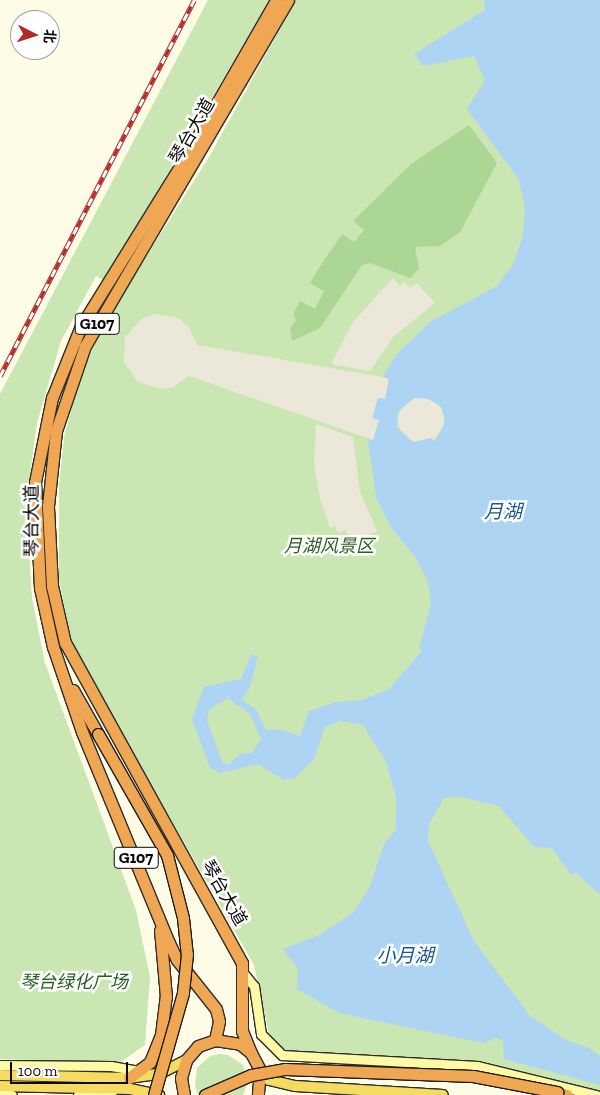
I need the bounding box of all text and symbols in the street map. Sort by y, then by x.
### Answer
north arrow [10,10,60,60]
text: 北 [40,29,59,44]
street label: 琴台大道 [165,94,219,168]
road number: G107 [74,310,120,338]
street label: 琴台大道 [21,485,43,557]
water label: 月湖 [484,501,522,523]
park label: 月湖风景区 [284,535,374,557]
road number: G107 [114,844,158,871]
street label: 琴台大道 [197,856,251,930]
water label: 小月湖 [377,945,433,967]
park label: 琴台绿化广场 [20,971,128,993]
scale bar [12,1052,130,1084]
text: 100 m [18,1062,57,1080]

